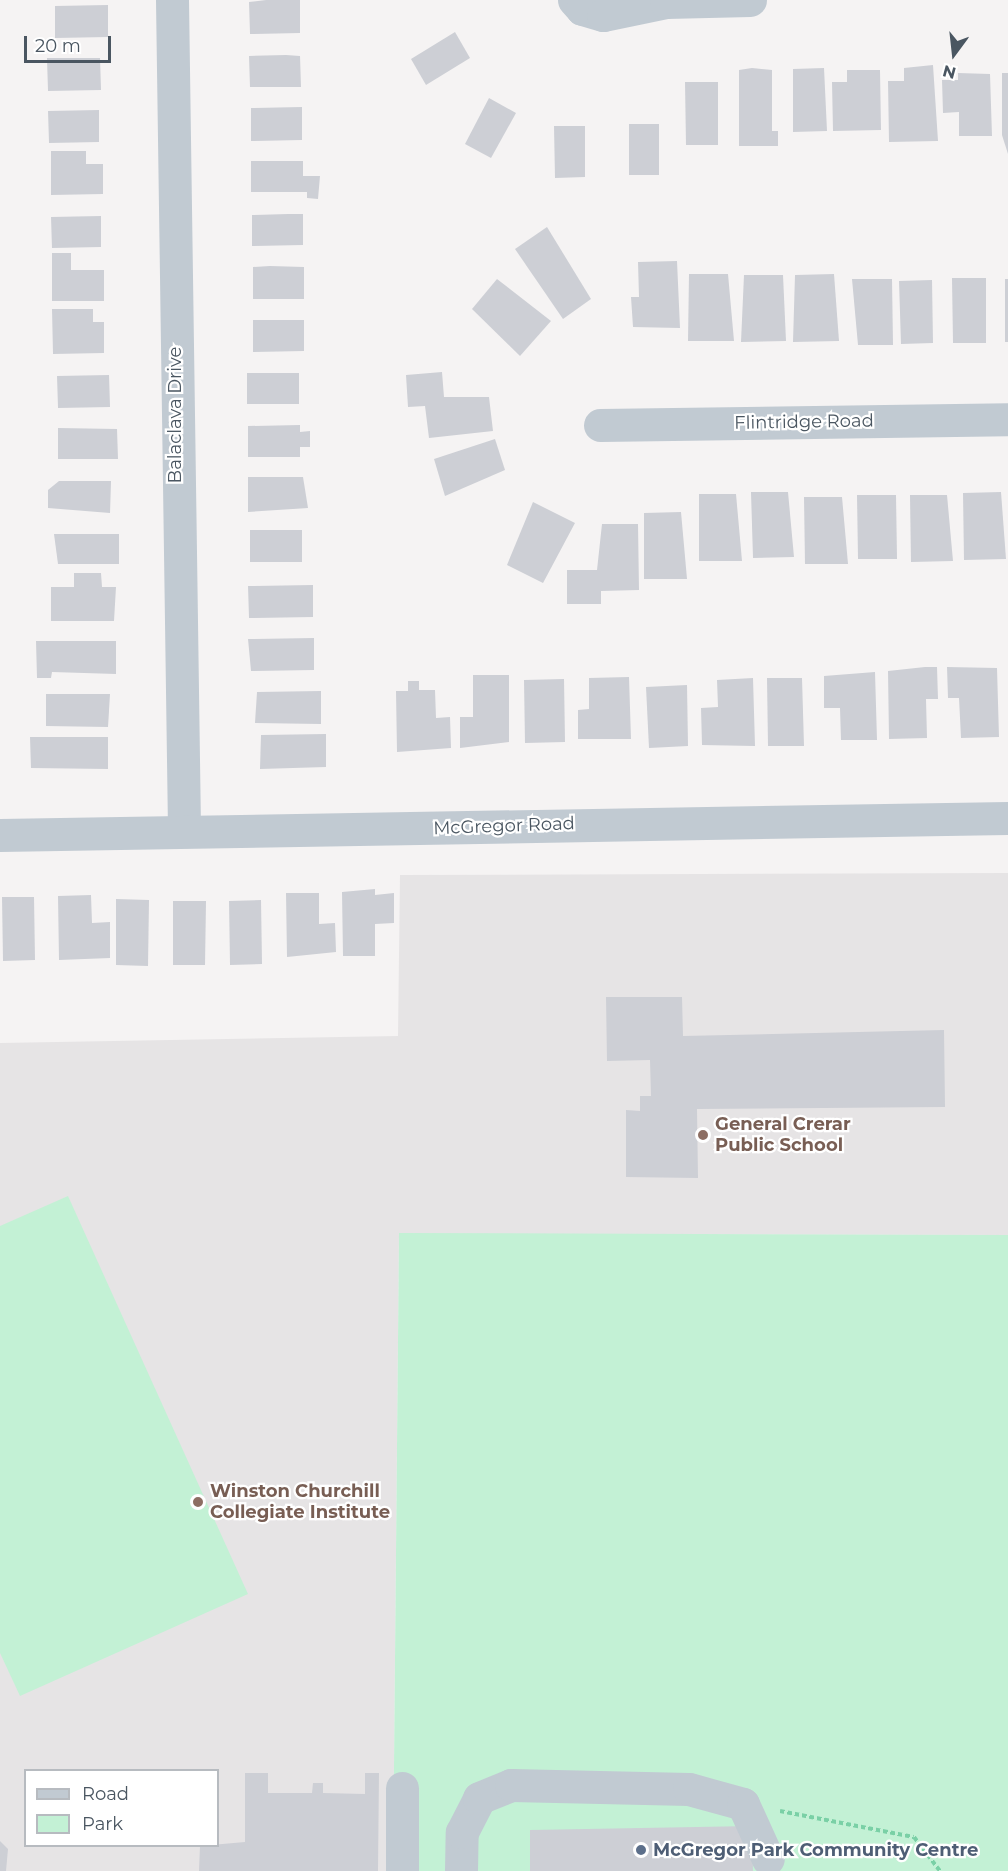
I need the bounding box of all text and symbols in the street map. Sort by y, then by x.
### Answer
scale bar [27,24,114,62]
north arrow [924,24,984,84]
text: 20 m [35,35,81,57]
text: N [941,61,958,83]
street label: Balaclava Drive [164,347,186,483]
street label: Flintridge Road [734,410,874,434]
street label: McGregor Road [433,813,575,839]
place label: General Crerar Public School [715,1114,851,1156]
marker: General Crerar Public School [696,1128,710,1142]
place label: Winston Churchill Collegiate Institute [210,1481,390,1524]
marker: Winston Churchill Collegiate Institute [191,1495,205,1509]
legend [24,1769,219,1847]
text: Road [82,1783,129,1805]
text: Park [82,1813,123,1835]
place label: McGregor Park Community Centre [653,1839,978,1861]
marker: McGregor Park Community Centre [634,1843,648,1857]

